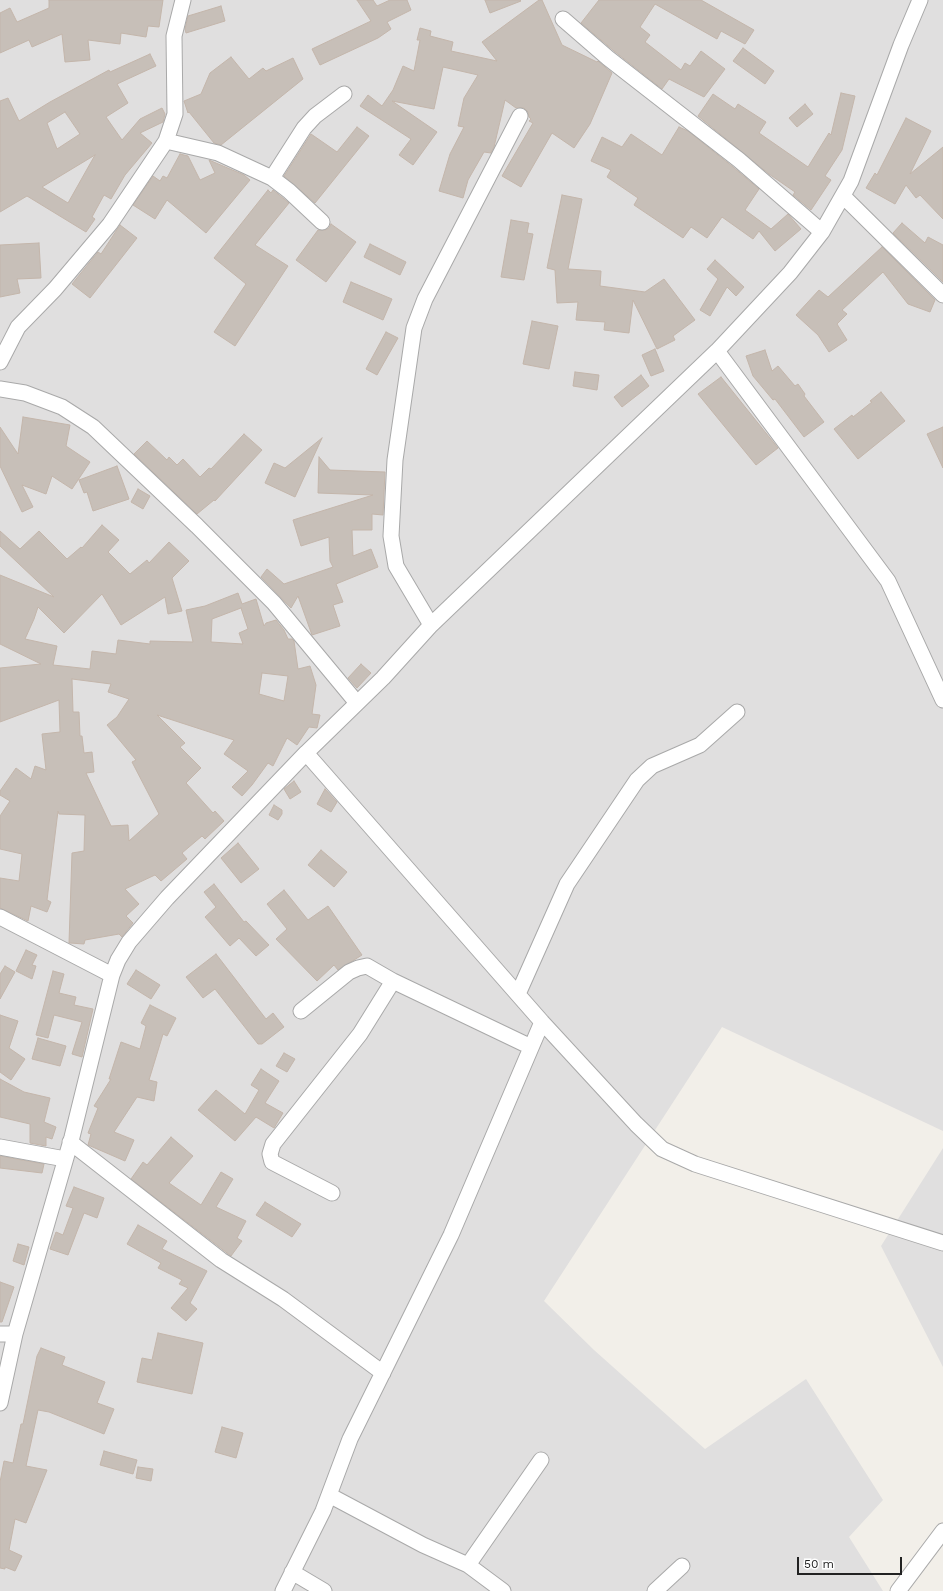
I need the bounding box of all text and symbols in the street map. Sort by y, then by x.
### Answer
scale bar [799,1549,904,1575]
text: 50 m [804,1557,834,1571]

